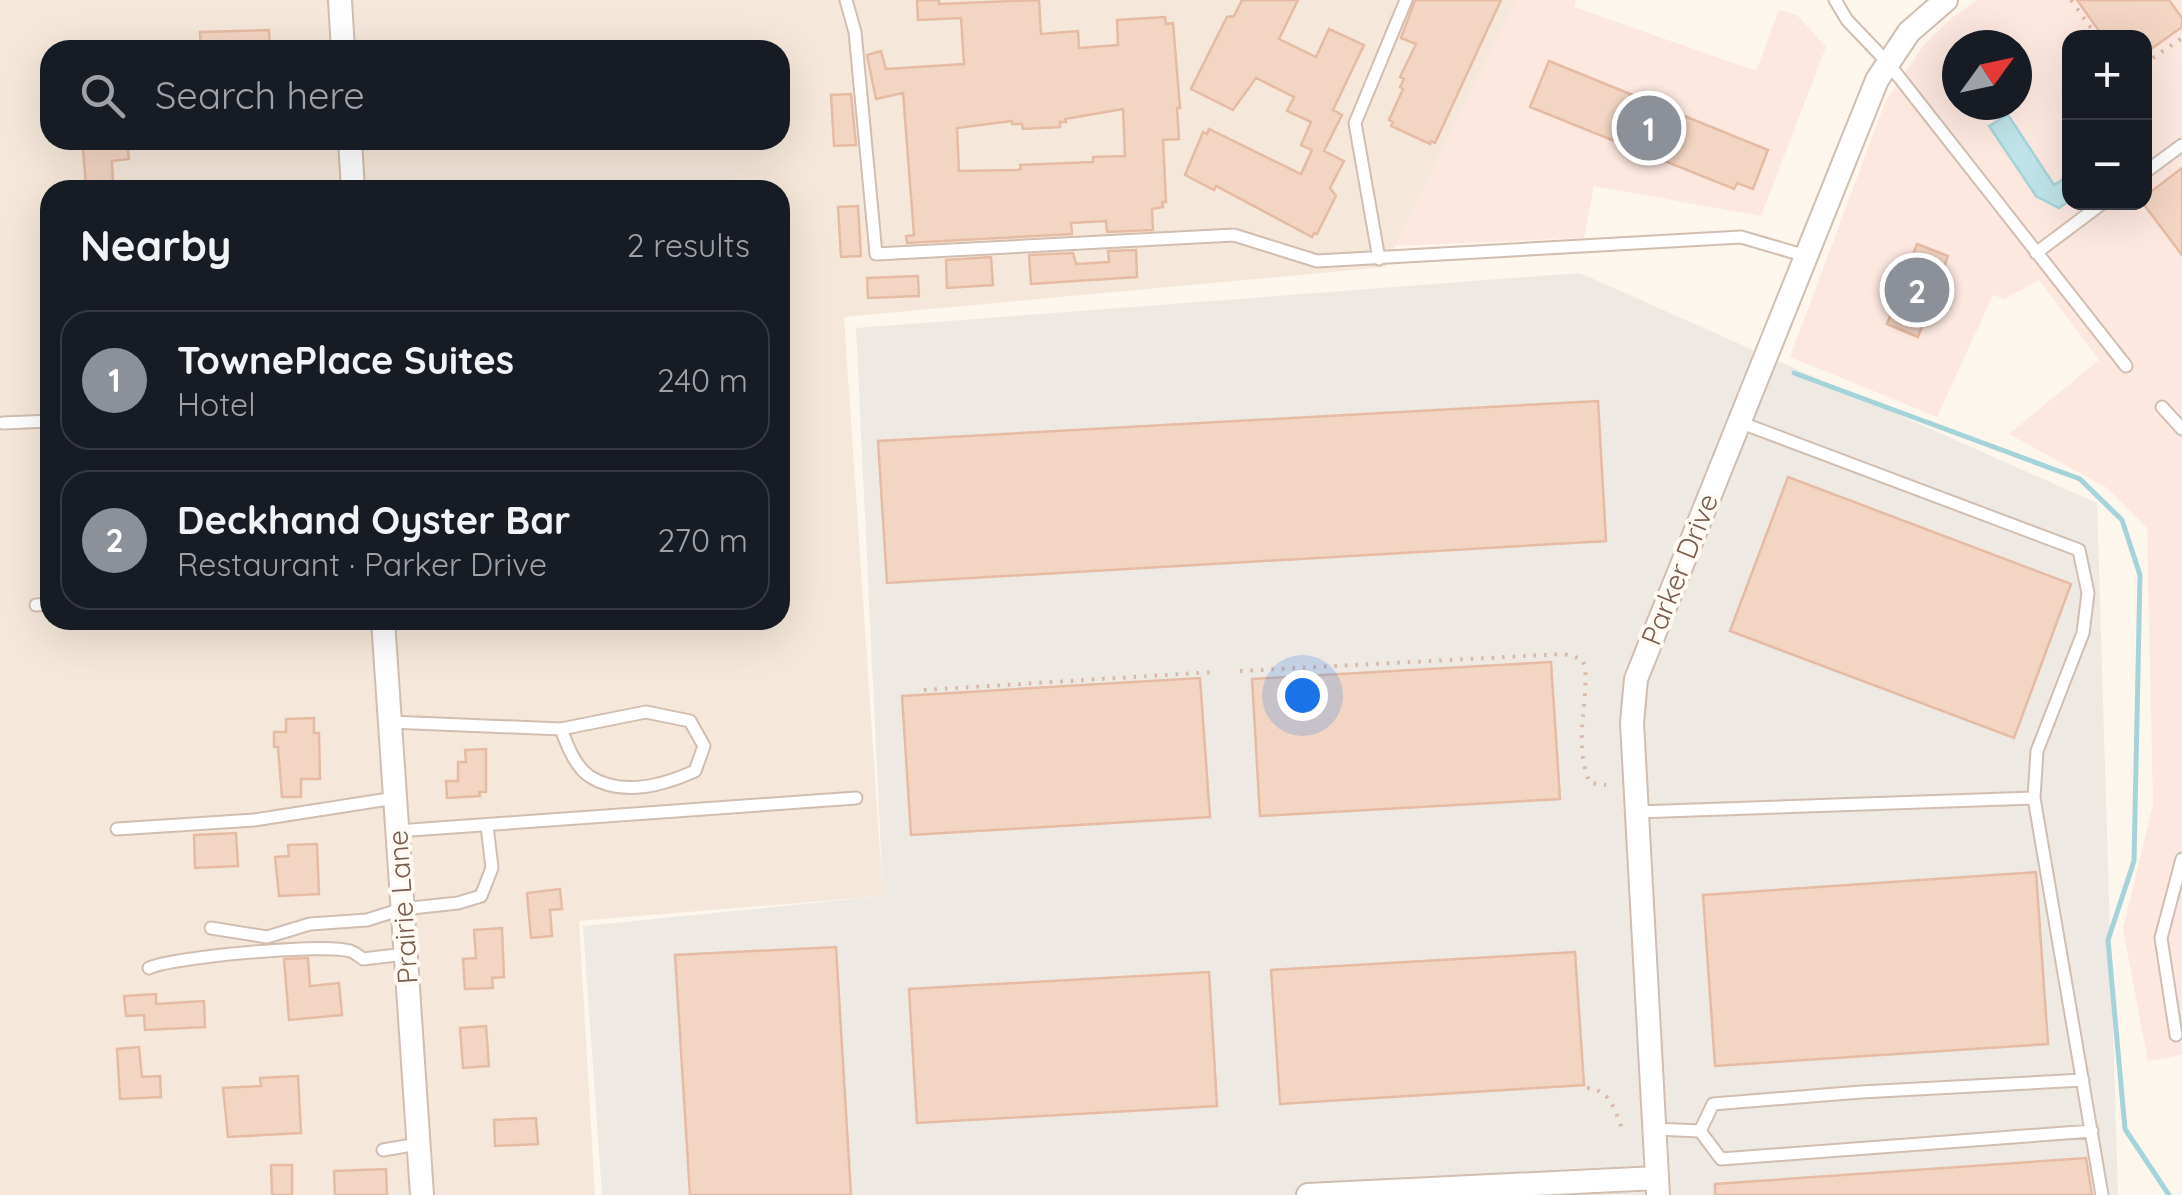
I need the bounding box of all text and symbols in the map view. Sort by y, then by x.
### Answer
north arrow [1942,30,2032,120]
map controls [2062,30,2152,210]
button: + [2062,30,2152,120]
search box [40,40,790,150]
icon: search [75,68,130,123]
text: Search here [155,71,365,119]
pin: 1 [1616,90,1682,166]
button: − [2062,120,2152,210]
text: Nearby [80,219,231,272]
text: 2 results [627,225,750,265]
pin: 2 [1884,252,1950,328]
text: TownePlace Suites [177,336,514,384]
text: 1 [108,360,121,400]
text: 240 m [657,360,748,400]
text: Hotel [177,384,256,424]
street label: Parker Drive [1633,488,1725,650]
text: Deckhand Oyster Bar [177,496,571,544]
text: 2 [105,520,124,560]
text: 270 m [657,520,748,560]
text: Restaurant · Parker Drive [177,544,547,584]
your location [1277,670,1328,721]
street label: Prairie Lane [379,829,425,985]

